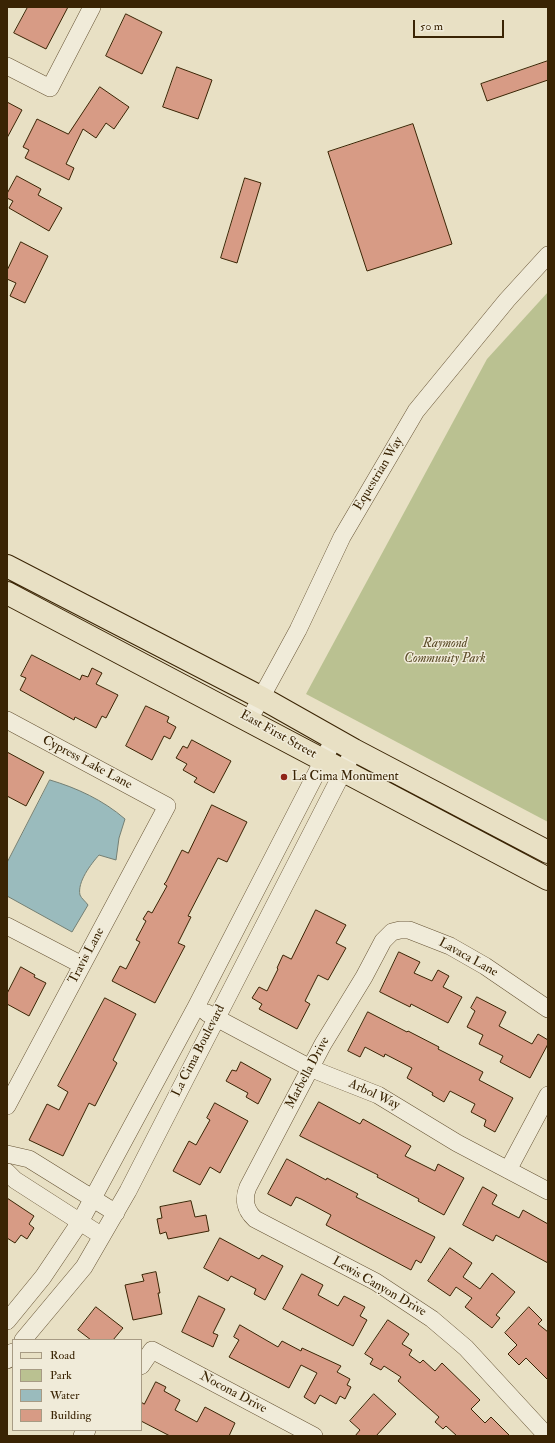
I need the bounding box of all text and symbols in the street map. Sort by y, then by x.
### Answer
scale bar [415,12,506,38]
text: 50 m [420,19,443,34]
street label: Equestrian Way [351,434,407,514]
park label: Raymond Community Park [404,636,486,667]
street label: East First Street [237,708,319,762]
street label: Cypress Lake Lane [39,733,135,793]
place label: La Cima Monument [292,769,399,785]
marker: La Cima Monument [279,772,289,782]
street label: Travis Lane [66,925,108,987]
street label: Lavaca Lane [435,935,501,981]
street label: La Cima Boulevard [169,1003,229,1099]
street label: Marbella Drive [283,1034,333,1112]
street label: Arbol Way [346,1076,402,1114]
street label: Lewis Canyon Drive [329,1254,429,1320]
legend [12,1339,142,1431]
text: Road [50,1348,75,1363]
text: Park [50,1368,72,1383]
street label: Nocona Drive [197,1369,269,1417]
text: Water [50,1388,79,1403]
text: Building [50,1408,91,1423]

